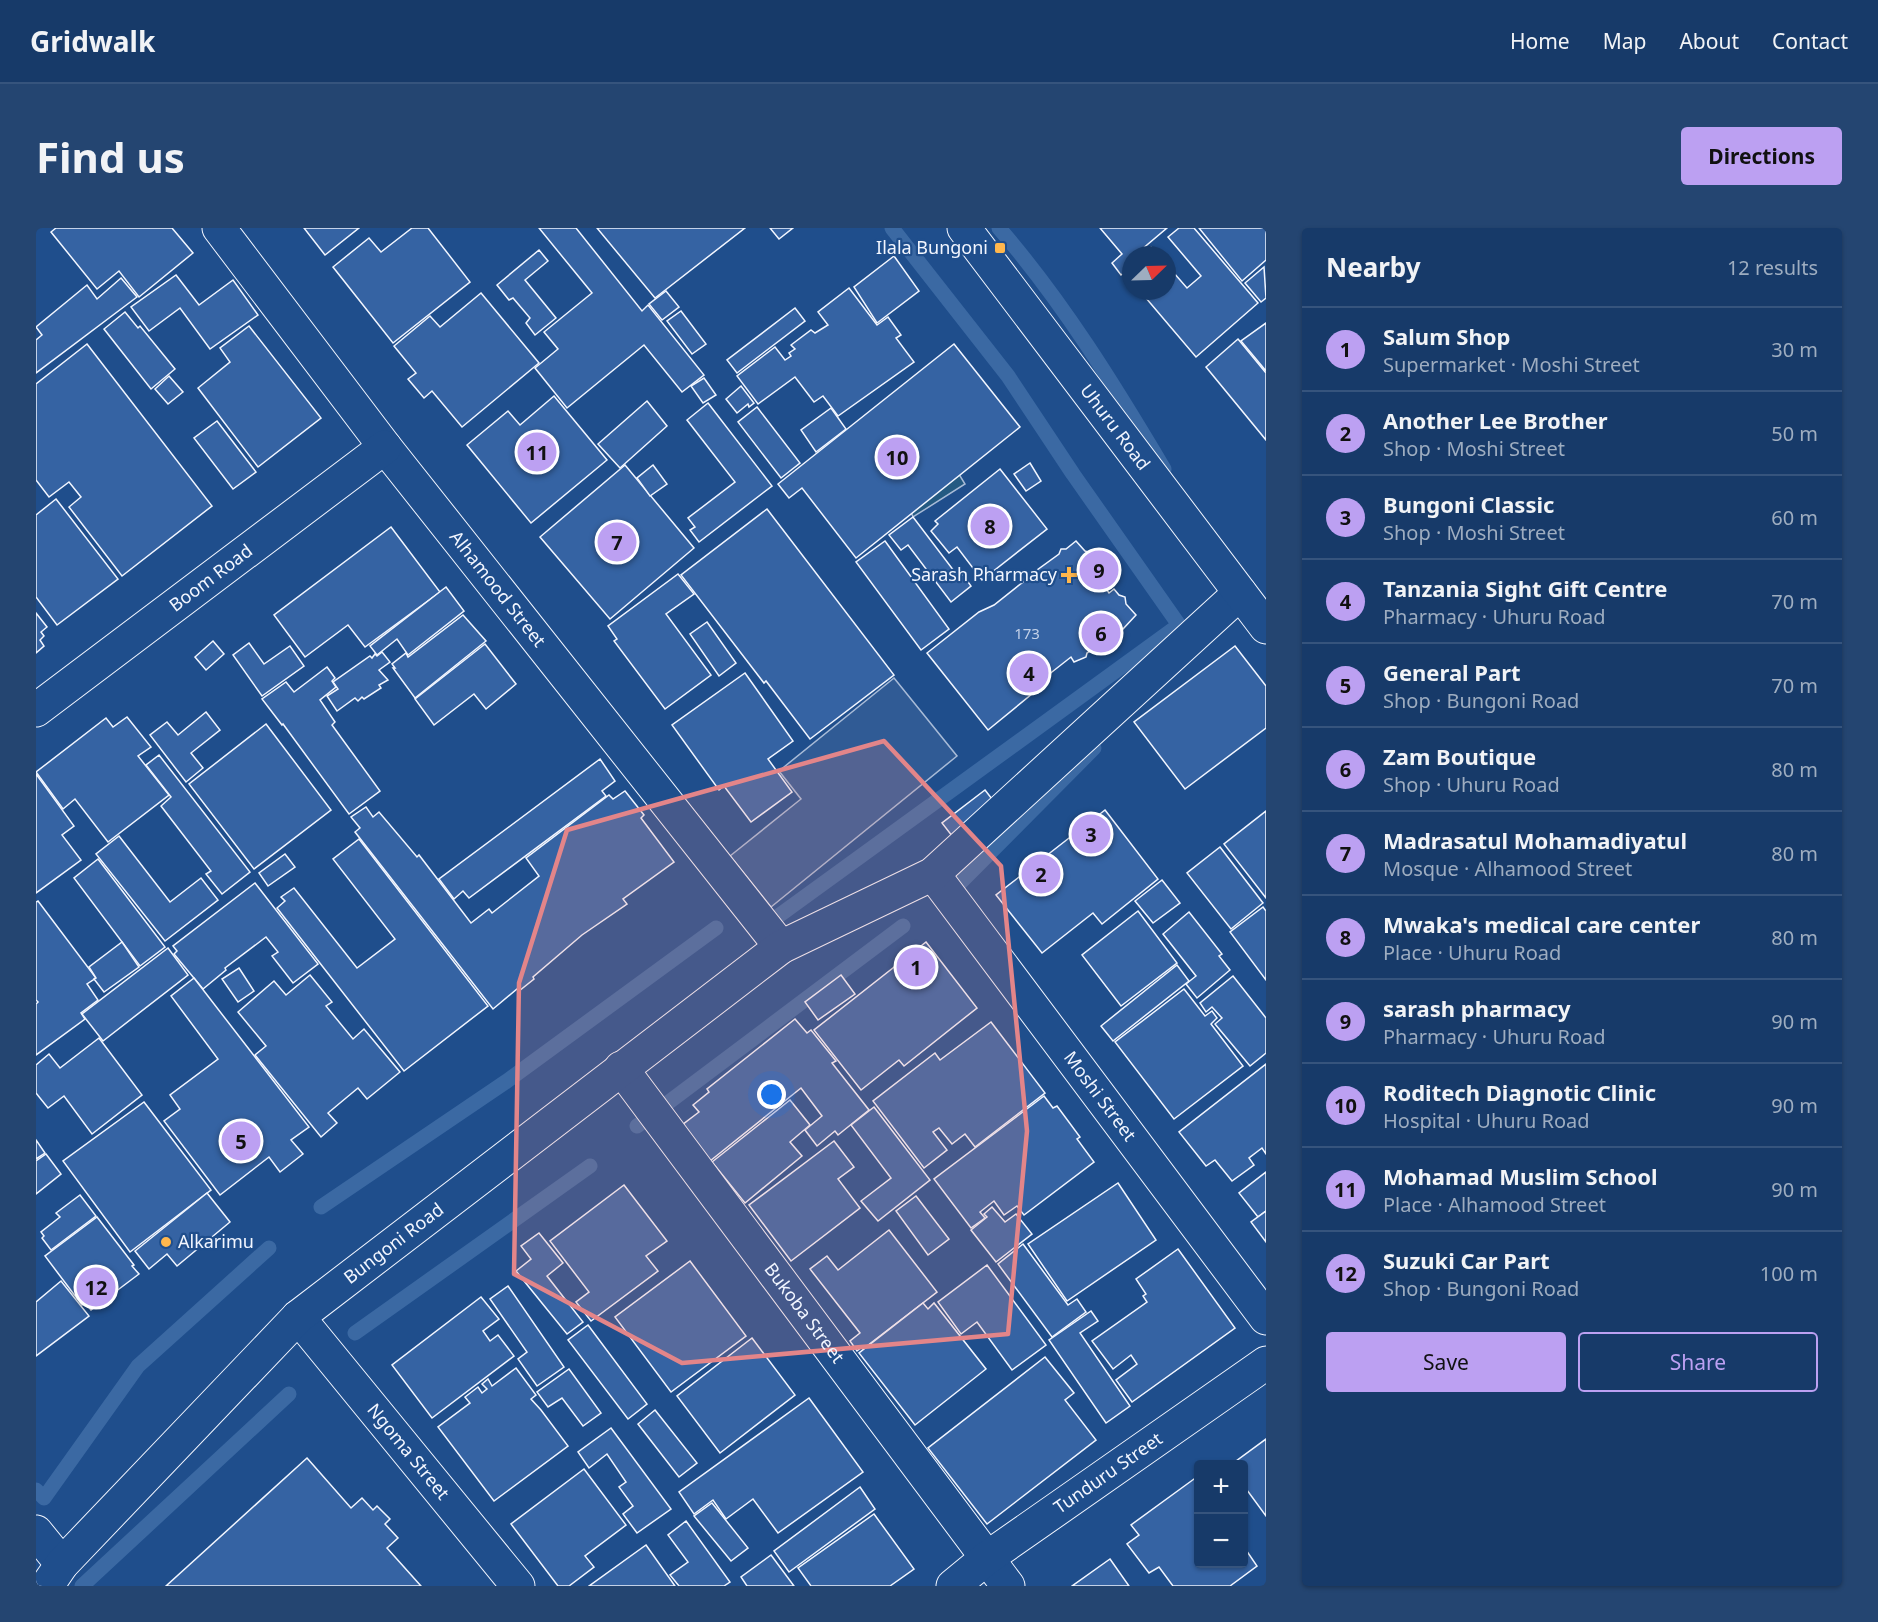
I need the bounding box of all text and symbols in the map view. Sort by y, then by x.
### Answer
text: Gridwalk [30,22,155,60]
text: Home [1510,27,1570,55]
text: Map [1603,27,1646,55]
text: About [1679,27,1739,55]
text: Contact [1772,27,1848,55]
button: Directions [1681,127,1842,185]
text: Find us [36,128,185,185]
place label: Ilala Bungoni [876,235,988,259]
marker: Ilala Bungoni [993,241,1007,255]
north arrow [1122,246,1176,300]
text: Nearby [1326,249,1421,285]
text: 12 results [1727,254,1818,281]
text: Salum Shop [1383,321,1510,351]
text: 1 [1340,336,1351,363]
text: 30 m [1771,336,1818,363]
text: Supermarket · Moshi Street [1383,351,1640,378]
street label: Uhuru Road [1075,379,1156,475]
text: Another Lee Brother [1383,405,1608,435]
text: 2 [1340,420,1351,447]
text: 50 m [1771,420,1818,447]
pin: 11 [518,430,556,474]
pin: 10 [878,434,916,480]
text: Shop · Moshi Street [1383,435,1565,462]
text: Bungoni Classic [1383,489,1554,519]
pin: 8 [970,504,1010,548]
text: 3 [1340,504,1351,531]
text: 60 m [1771,504,1818,531]
text: Shop · Moshi Street [1383,519,1565,546]
pin: 7 [598,520,636,564]
street label: Alhamood Street [445,525,552,652]
street label: Boom Road [164,538,257,617]
pin: 9 [1080,548,1118,592]
place label: Sarash Pharmacy [911,562,1058,586]
marker: Sarash Pharmacy [1062,568,1076,582]
text: Tanzania Sight Gift Centre [1383,573,1667,603]
text: 4 [1340,588,1351,615]
text: 70 m [1771,588,1818,615]
text: Pharmacy · Uhuru Road [1383,603,1606,630]
pin: 6 [1082,610,1120,656]
house number: 173 [1014,623,1040,643]
pin: 4 [1010,650,1048,696]
text: General Part [1383,657,1521,687]
text: 5 [1340,672,1351,699]
text: 70 m [1771,672,1818,699]
text: Shop · Bungoni Road [1383,687,1579,714]
text: Zam Boutique [1383,741,1536,771]
text: 6 [1340,756,1351,783]
text: 80 m [1771,756,1818,783]
text: Shop · Uhuru Road [1383,771,1560,798]
pin: 3 [1072,812,1110,856]
text: Madrasatul Mohamadiyatul [1383,825,1687,855]
text: 7 [1340,840,1351,867]
text: 80 m [1771,840,1818,867]
pin: 2 [1022,852,1060,896]
text: Mosque · Alhamood Street [1383,855,1632,882]
text: Mwaka's medical care center [1383,909,1700,939]
text: 8 [1340,924,1351,951]
text: 80 m [1771,924,1818,951]
text: Place · Uhuru Road [1383,939,1561,966]
pin: 1 [896,944,936,990]
text: sarash pharmacy [1383,993,1571,1023]
text: 9 [1340,1008,1351,1035]
text: 90 m [1771,1008,1818,1035]
text: Pharmacy · Uhuru Road [1383,1023,1606,1050]
street label: Moshi Street [1059,1046,1142,1146]
text: Roditech Diagnotic Clinic [1383,1077,1656,1107]
your location [757,1080,786,1109]
text: 10 [1334,1092,1357,1119]
text: 90 m [1771,1092,1818,1119]
text: Hospital · Uhuru Road [1383,1107,1590,1134]
pin: 5 [222,1118,260,1164]
text: Mohamad Muslim School [1383,1161,1657,1191]
text: 11 [1334,1176,1357,1203]
text: 90 m [1771,1176,1818,1203]
text: Place · Alhamood Street [1383,1191,1606,1218]
street label: Bungoni Road [338,1197,448,1289]
place label: Alkarimu [178,1229,254,1253]
marker: Alkarimu [159,1235,173,1249]
text: Suzuki Car Part [1383,1245,1550,1275]
street label: Bukoba Street [760,1257,851,1368]
text: 12 [1334,1260,1357,1287]
text: 100 m [1760,1260,1818,1287]
pin: 12 [76,1264,116,1310]
text: Shop · Bungoni Road [1383,1275,1579,1302]
button: Save [1326,1332,1566,1392]
button: Share [1578,1332,1818,1392]
street label: Ngoma Street [362,1398,456,1505]
street label: Tunduru Street [1049,1426,1167,1519]
map controls [1194,1460,1248,1568]
button: + [1194,1460,1248,1514]
button: − [1194,1514,1248,1568]

